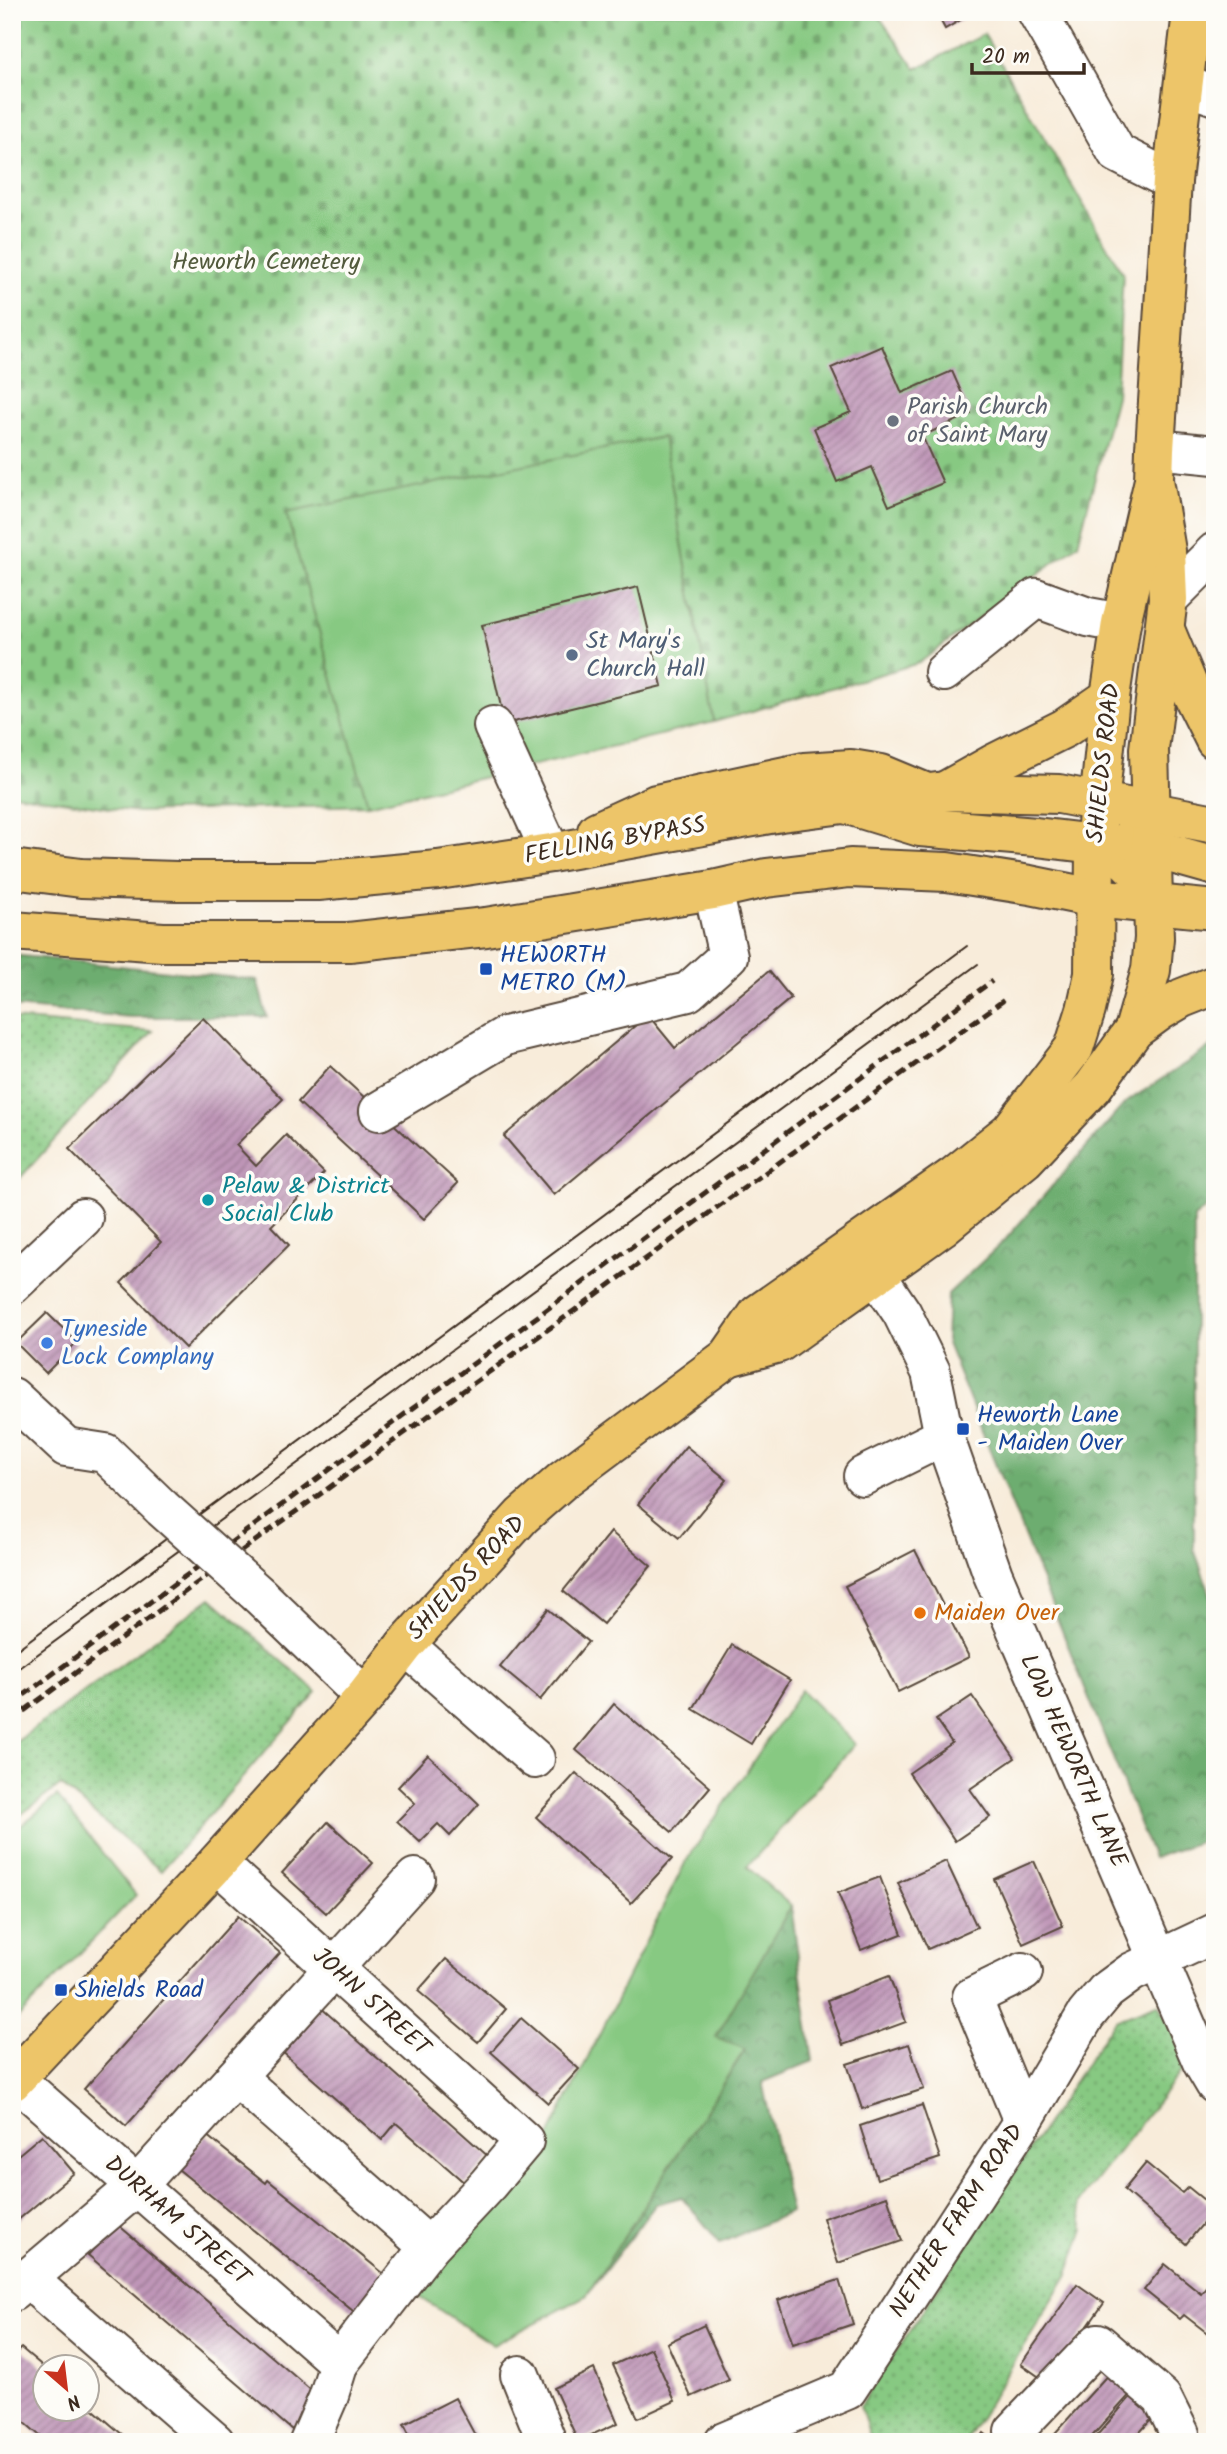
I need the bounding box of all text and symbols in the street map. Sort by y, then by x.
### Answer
scale bar [972,32,1084,76]
text: 20 m [982,41,1030,74]
park label: Heworth Cemetery [172,243,361,282]
place label: Parish Church of Saint Mary [907,388,1048,455]
marker: Parish Church of Saint Mary [885,413,901,429]
place label: St Mary's Church Hall [586,622,705,689]
marker: St Mary's Church Hall [564,647,580,663]
street label: SHIELDS ROAD [1076,681,1132,845]
street label: FELLING BYPASS [522,806,709,876]
place label: HEWORTH METRO (M) [500,936,627,1003]
marker: HEWORTH METRO (M) [478,961,494,977]
place label: Pelaw & District Social Club [222,1167,390,1234]
marker: Pelaw & District Social Club [200,1192,216,1208]
place label: Tyneside Lock Complany [61,1310,214,1377]
marker: Tyneside Lock Complany [39,1335,55,1351]
place label: Heworth Lane - Maiden Over [977,1396,1124,1463]
marker: Heworth Lane - Maiden Over [955,1421,971,1437]
street label: SHIELDS ROAD [398,1506,536,1650]
place label: Maiden Over [934,1594,1061,1633]
marker: Maiden Over [912,1605,928,1621]
street label: LOW HEWORTH LANE [1008,1648,1138,1875]
street label: JOHN STREET [303,1938,441,2068]
place label: Shields Road [75,1971,204,2010]
marker: Shields Road [53,1982,69,1998]
street label: NETHER FARM ROAD [879,2116,1035,2326]
street label: DURHAM STREET [95,2146,261,2297]
north arrow [32,2352,102,2422]
text: N [61,2385,85,2417]

